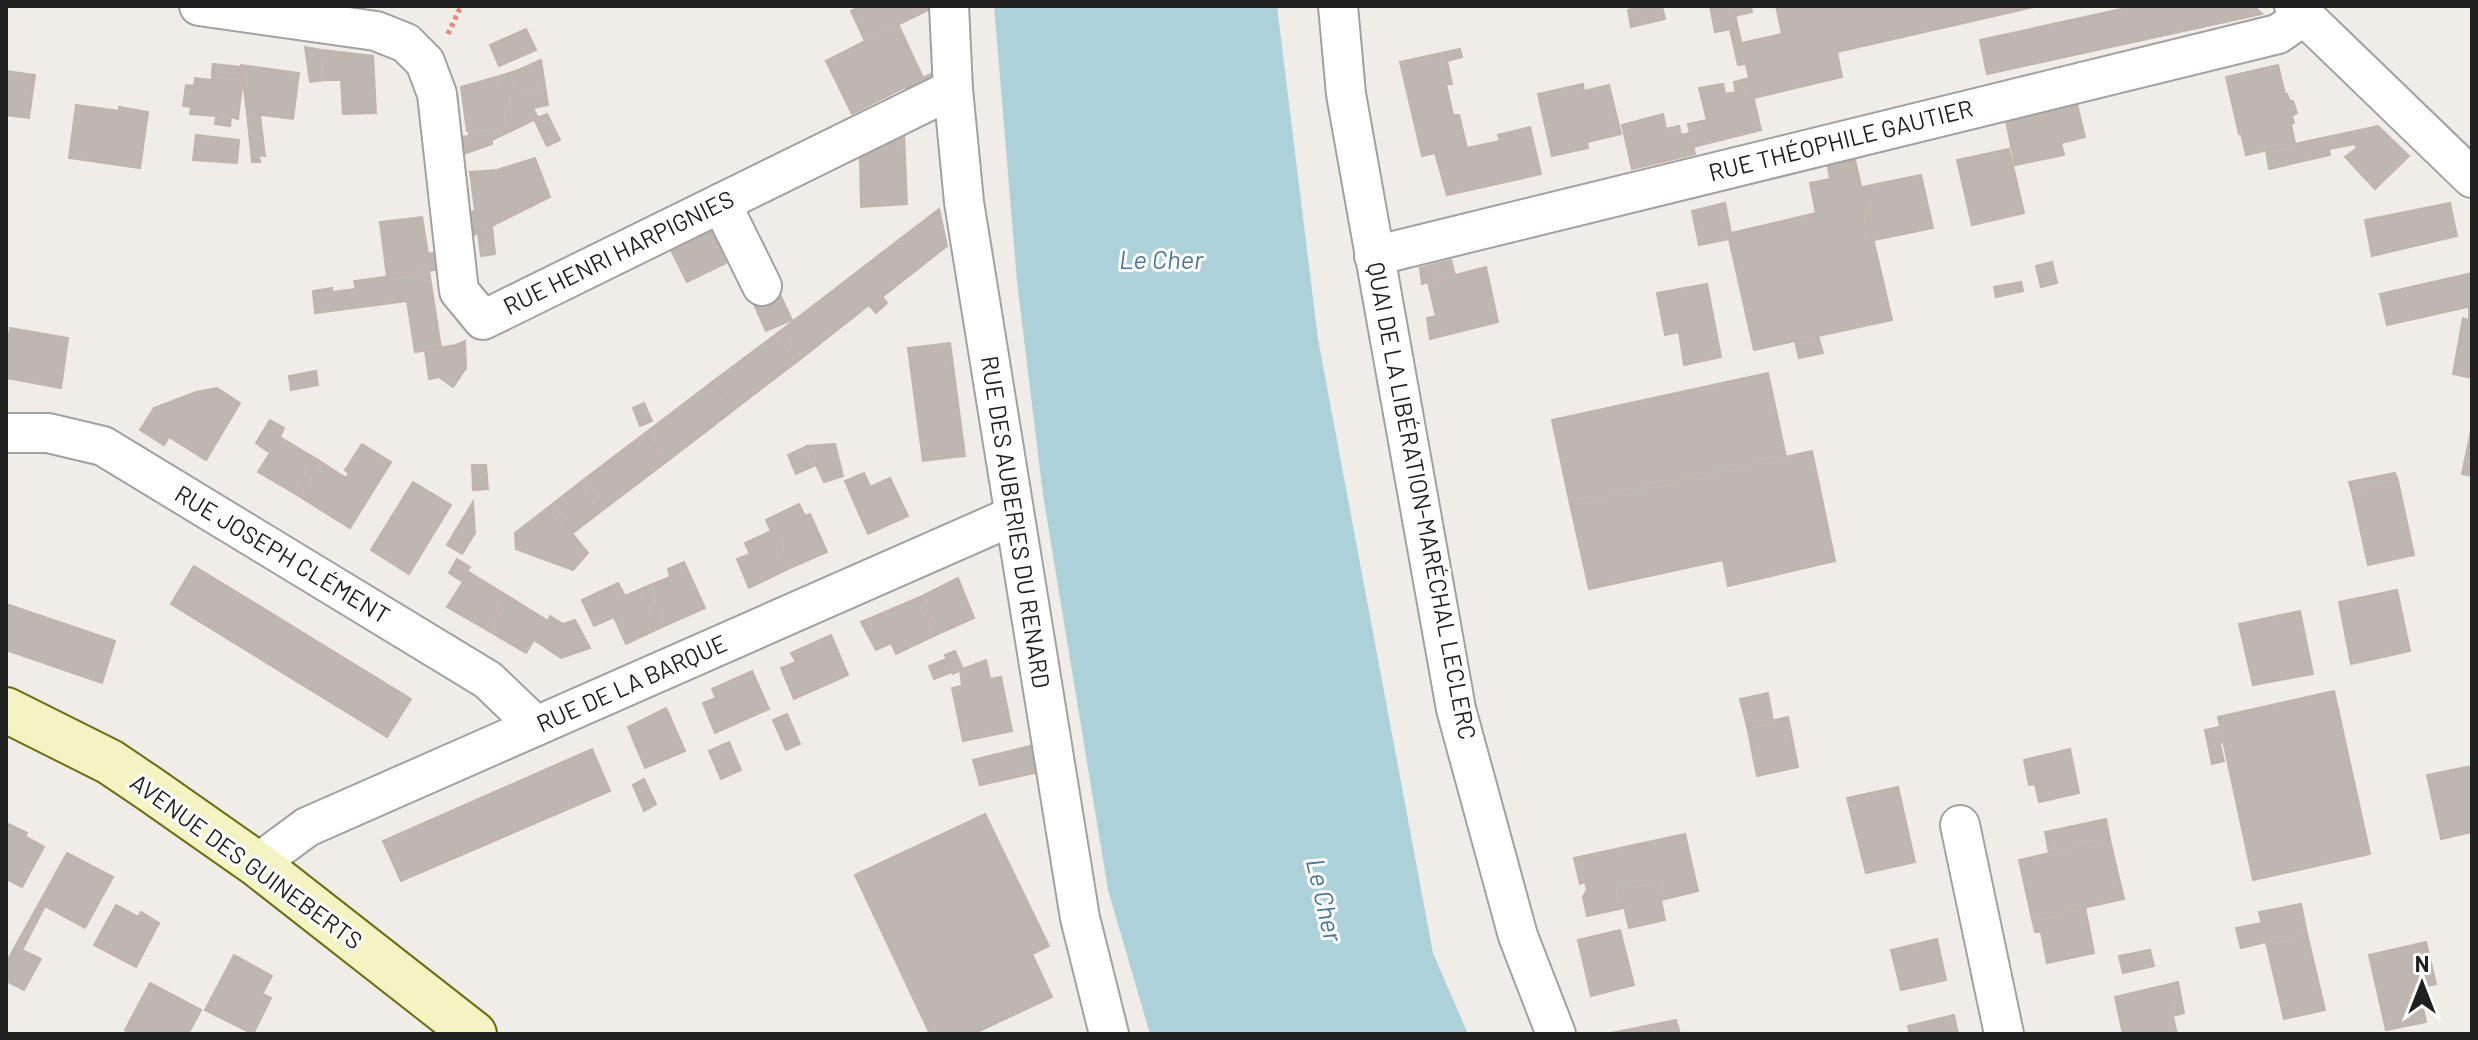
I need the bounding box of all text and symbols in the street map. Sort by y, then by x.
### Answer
street label: RUE THÉOPHILE GAUTIER [1706,93,1976,186]
street label: RUE HENRI HARPIGNIES [498,183,738,320]
water label: Le Cher [1119,243,1204,274]
street label: QUAI DE LA LIBÉRATION-MARÉCHAL LECLERC [1362,259,1483,742]
street label: RUE DES AUBERIES DU RENARD [976,353,1057,690]
street label: RUE JOSEPH CLÉMENT [170,478,395,629]
street label: RUE DE LA BARQUE [532,628,731,738]
street label: AVENUE DES GUINEBERTS [125,767,369,955]
water label: Le Cher [1301,855,1350,945]
north arrow [2382,944,2462,1024]
text: N [2415,950,2429,976]

